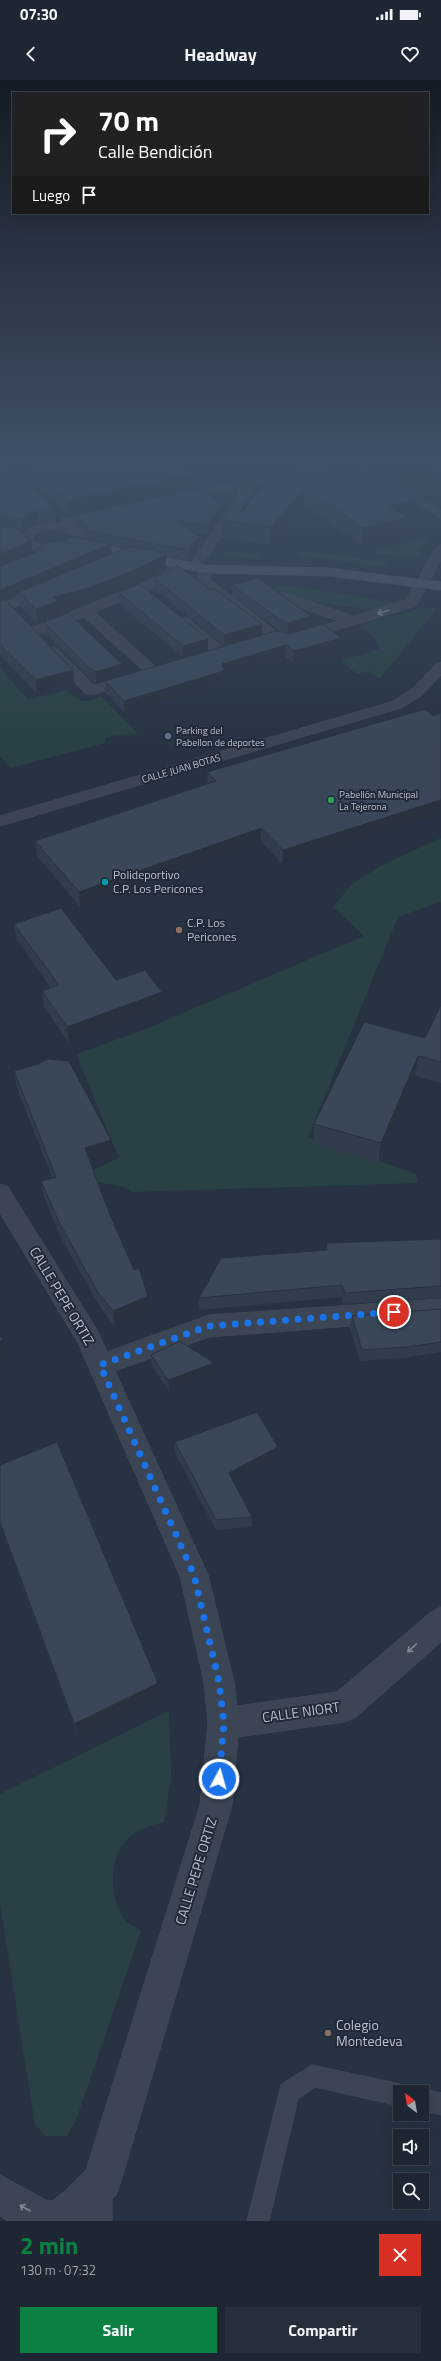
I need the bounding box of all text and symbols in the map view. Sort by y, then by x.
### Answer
text: 07:30 [20,3,57,26]
text: Headway [184,41,257,68]
icon: back [20,43,42,65]
icon: heart [399,43,421,65]
text: 70 m [98,99,159,142]
icon: right [32,108,84,160]
text: Calle Bendición [98,138,212,165]
text: Luego [32,184,70,207]
icon: arrive [78,184,100,206]
one-way arrow [377,609,390,616]
place label: Parking del Pabellon de deportes [176,723,265,750]
marker: Parking del Pabellon de deportes [163,731,173,741]
street label: CALLE JUAN BOTAS [140,750,222,787]
place label: Pabellón Municipal La Tejerona [339,787,418,814]
marker: Pabellón Municipal La Tejerona [326,795,336,805]
place label: Polideportivo C.P. Los Pericones [113,865,204,898]
marker: Polideportivo C.P. Los Pericones [100,877,110,887]
place label: C.P. Los Pericones [187,913,237,946]
marker: C.P. Los Pericones [174,925,184,935]
street label: CALLE PEPE ORTIZ [25,1243,100,1349]
pin [377,1295,411,1329]
icon: arrive [383,1301,405,1323]
one-way arrow [407,1643,417,1652]
street label: CALLE NIORT [261,1696,342,1727]
position arrow [198,1758,240,1800]
street label: CALLE PEPE ORTIZ [169,1815,222,1927]
place label: Colegio Montedeva [336,2014,403,2051]
marker: Colegio Montedeva [323,2028,333,2038]
north arrow [393,2085,429,2121]
map controls [393,2085,429,2209]
button: sound [393,2129,429,2165]
button: search [393,2173,429,2209]
one-way arrow [19,2203,31,2211]
text: 2 min [20,2227,78,2263]
button: close [379,2234,421,2276]
text: 130 m · 07:32 [20,2260,96,2280]
button: Salir [20,2307,217,2353]
button: Compartir [225,2307,421,2353]

